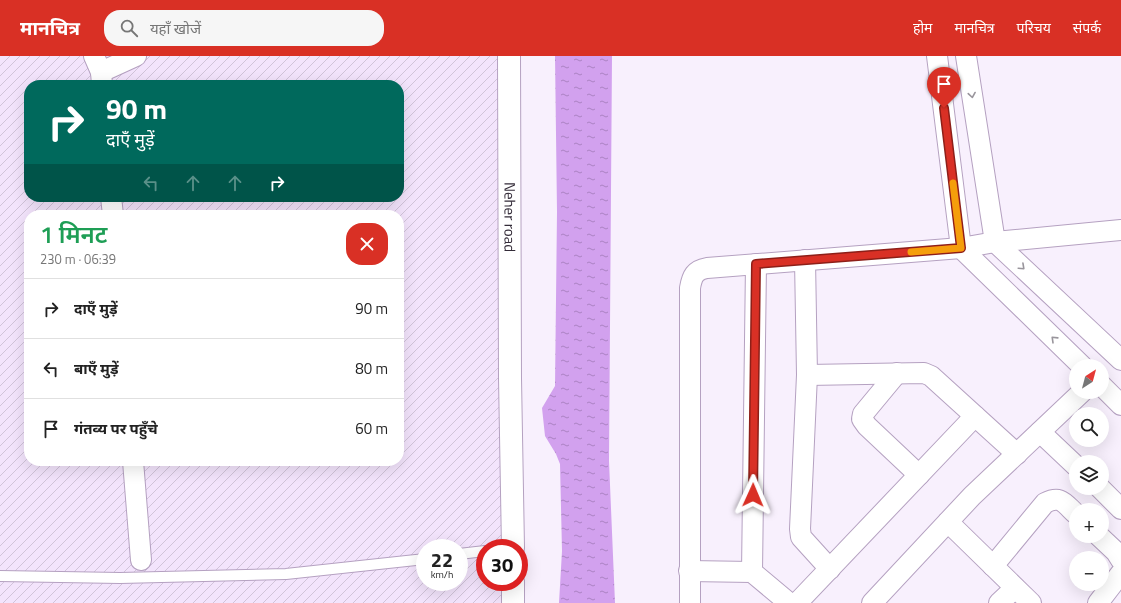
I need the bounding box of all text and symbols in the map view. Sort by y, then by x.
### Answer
search box [104,10,384,46]
text: मानचित्र [20,13,80,42]
icon: search [118,17,140,39]
text: यहाँ खोजें [150,17,201,40]
text: होम [913,17,932,38]
text: मानचित्र [954,17,995,38]
text: परिचय [1017,17,1051,38]
text: संपर्क [1073,17,1101,38]
pin [927,67,961,108]
icon: arrive [933,73,955,95]
text: 90 m [106,87,167,130]
one-way arrow [967,91,976,98]
icon: right [40,96,92,148]
text: दाएँ मुड़ें [106,126,155,153]
icon: left [140,172,162,194]
icon: ahead [182,172,204,194]
icon: ahead [224,172,246,194]
icon: right [266,172,288,194]
street label: Neher road [498,182,522,252]
text: 1 मिनट [40,216,107,252]
button: close [346,223,388,265]
text: 230 m · 06:39 [40,249,116,269]
one-way arrow [1017,262,1025,270]
text: दाएँ मुड़ें [74,297,118,320]
text: 90 m [355,297,388,320]
icon: right [40,298,62,320]
one-way arrow [1051,336,1059,344]
text: बाएँ मुड़ें [74,357,118,380]
text: 80 m [355,357,388,380]
icon: left [40,358,62,380]
north arrow [1069,359,1109,399]
map controls [1069,359,1109,591]
button: search [1069,407,1109,447]
text: गंतव्य पर पहुँचे [74,417,158,440]
text: 60 m [355,417,388,440]
icon: arrive [40,418,62,440]
button: layers [1069,455,1109,495]
position arrow [732,474,774,516]
button: + [1069,503,1109,543]
speed limit sign: 30 [476,539,528,591]
text: 22 [431,544,453,575]
button: − [1069,551,1109,591]
text: km/h [431,567,453,582]

